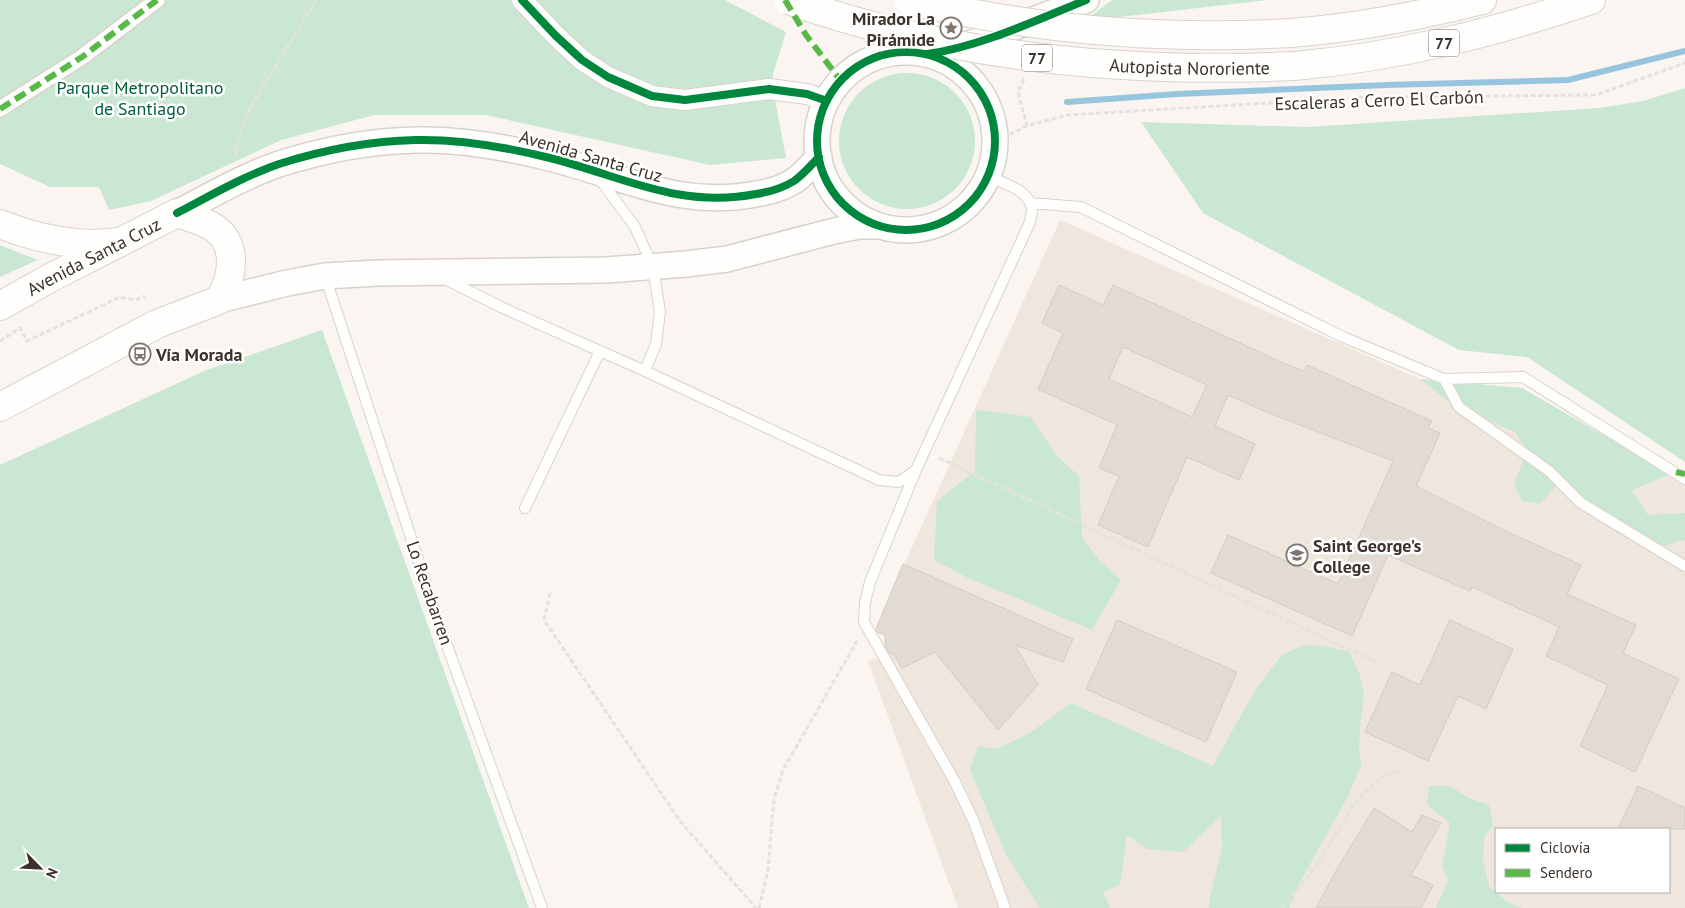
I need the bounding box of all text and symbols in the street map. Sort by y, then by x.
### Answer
place label: Mirador La Pirámide [852,7,935,51]
place icon: Mirador La Pirámide [939,16,963,40]
road number: 77 [1429,29,1459,56]
road number: 77 [1022,44,1052,72]
street label: Autopista Nororiente [1109,53,1270,79]
park label: Parque Metropolitano de Santiago [56,76,224,120]
street label: Escaleras a Cerro El Carbón [1274,85,1484,115]
street label: Avenida Santa Cruz [517,125,665,187]
street label: Avenida Santa Cruz [22,212,164,300]
bus stop icon: Vía Morada [128,342,152,366]
place label: Vía Morada [155,343,242,366]
place label: Saint George's College [1313,534,1422,578]
street label: Lo Recabarren [401,538,459,648]
school or university icon: Saint George's College [1285,543,1309,567]
legend [1495,828,1670,893]
text: Ciclovía [1540,838,1590,857]
north arrow [15,843,65,893]
text: Sendero [1540,863,1593,882]
text: N [42,865,62,881]

